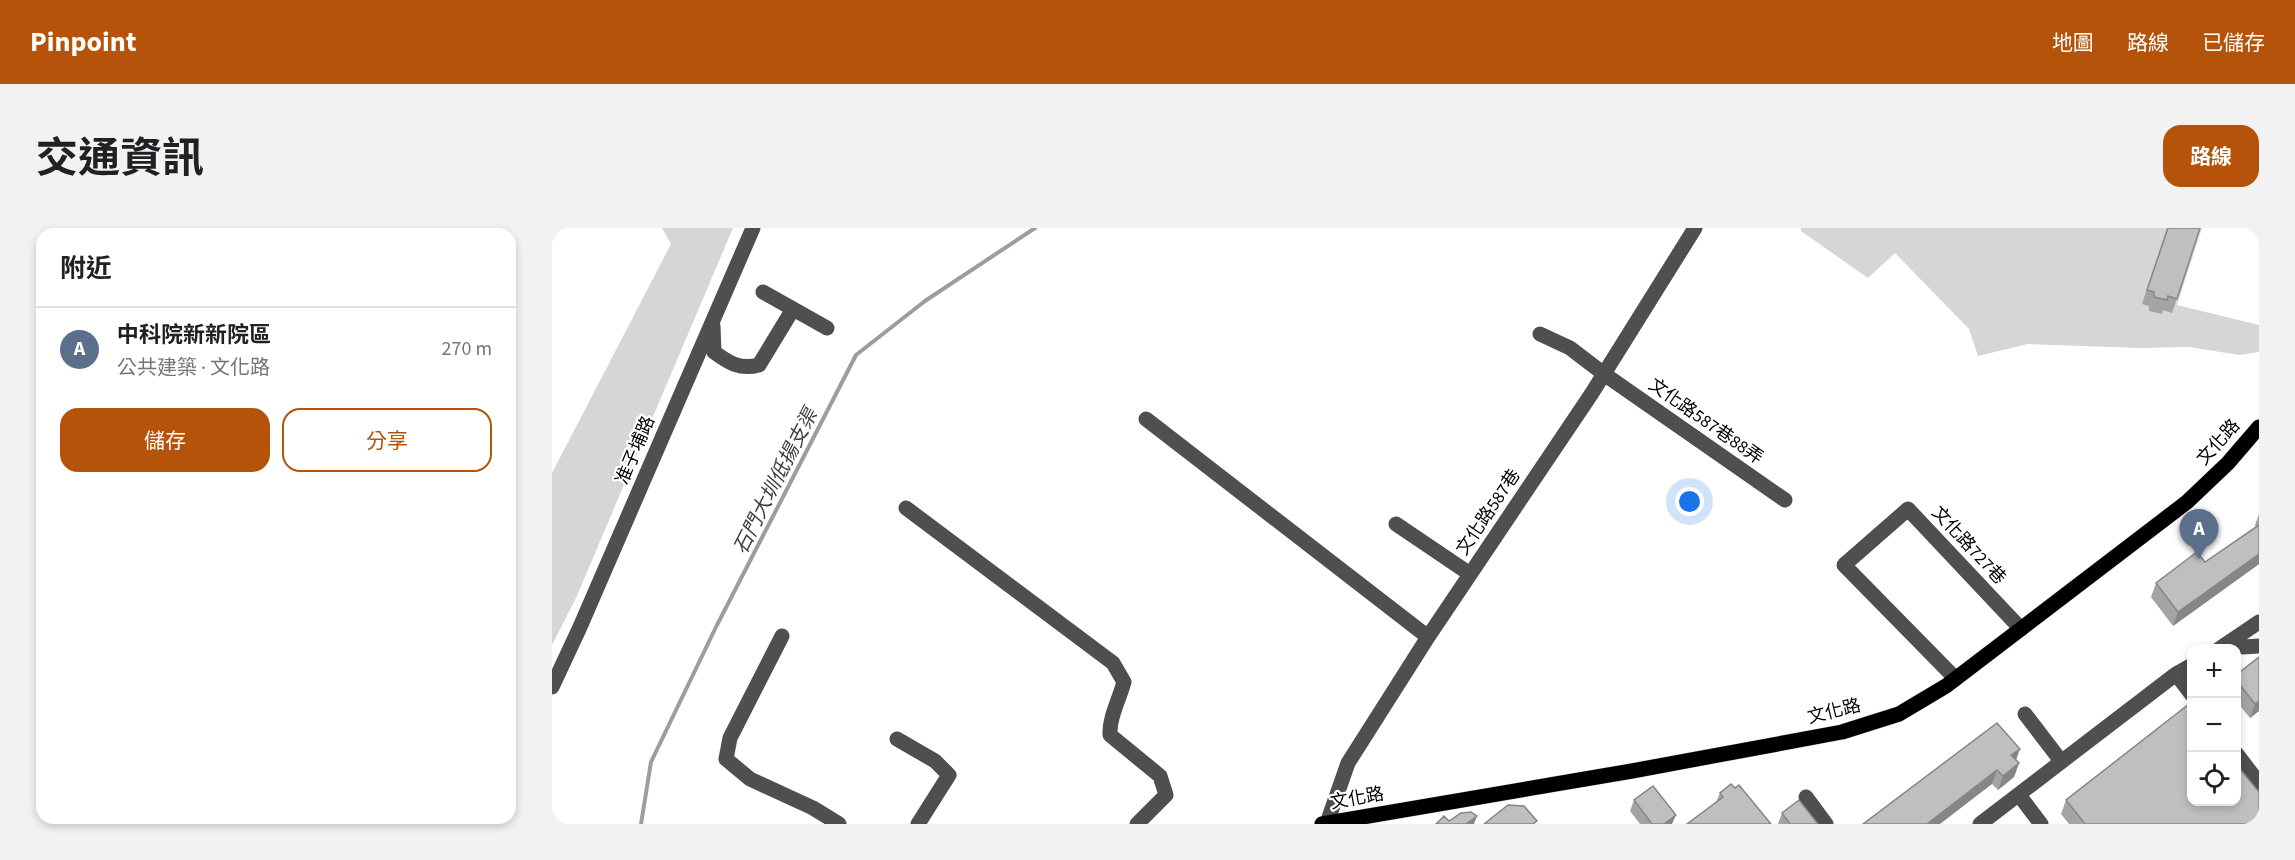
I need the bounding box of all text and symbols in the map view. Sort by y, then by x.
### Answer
text: Pinpoint [30,22,137,62]
text: 地圖 [2052,28,2094,58]
text: 路線 [2127,28,2169,58]
text: 已儲存 [2202,28,2265,58]
button: 路線 [2163,125,2259,187]
text: 交通資訊 [36,129,204,189]
text: 附近 [60,250,112,287]
text: 中科院新新院區 [117,319,271,351]
text: A [74,335,85,363]
text: 270 m [442,335,492,363]
text: 公共建築 · 文化路 [117,354,270,382]
street label: 文化路587巷88弄 [1643,373,1768,470]
water label: 石門大圳低揚支渠 [727,401,826,559]
button: 儲存 [60,408,270,472]
button: 分享 [282,408,492,472]
street label: 准子埔路 [610,412,661,488]
street label: 文化路 [2191,414,2246,471]
street label: 文化路587巷 [1450,464,1526,560]
your location [1675,487,1704,516]
street label: 文化路727巷 [1926,501,2011,590]
pin: A [2180,510,2218,559]
map controls [2187,644,2241,806]
button: + [2187,644,2241,698]
street label: 文化路 [1805,693,1863,730]
button: − [2187,698,2241,752]
button: locate [2187,752,2241,806]
street label: 文化路 [1328,781,1386,815]

